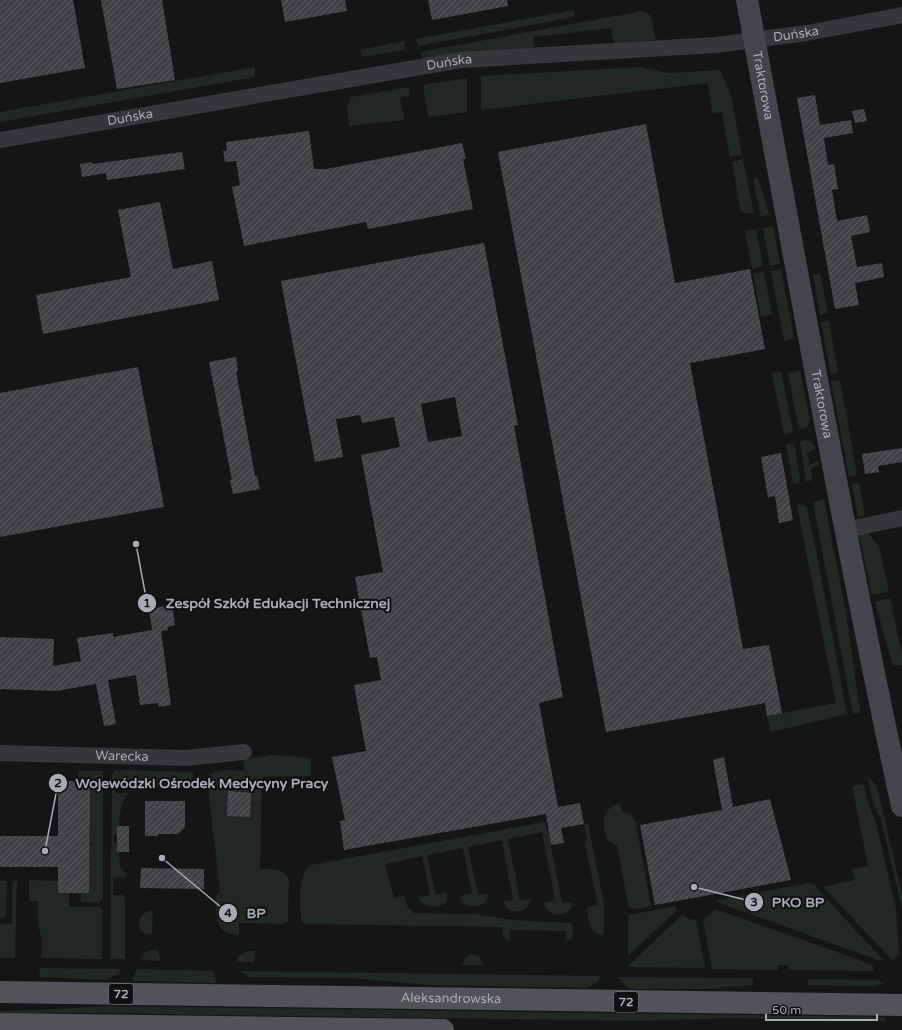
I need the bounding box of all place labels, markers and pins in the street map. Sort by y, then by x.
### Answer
callout: Zespół Szkół Edukacji Technicznej [137,590,398,616]
callout: Wojewódzki Ośrodek Medycyny Pracy [48,770,336,796]
callout: PKO BP [744,889,832,915]
callout: BP [218,900,273,926]

